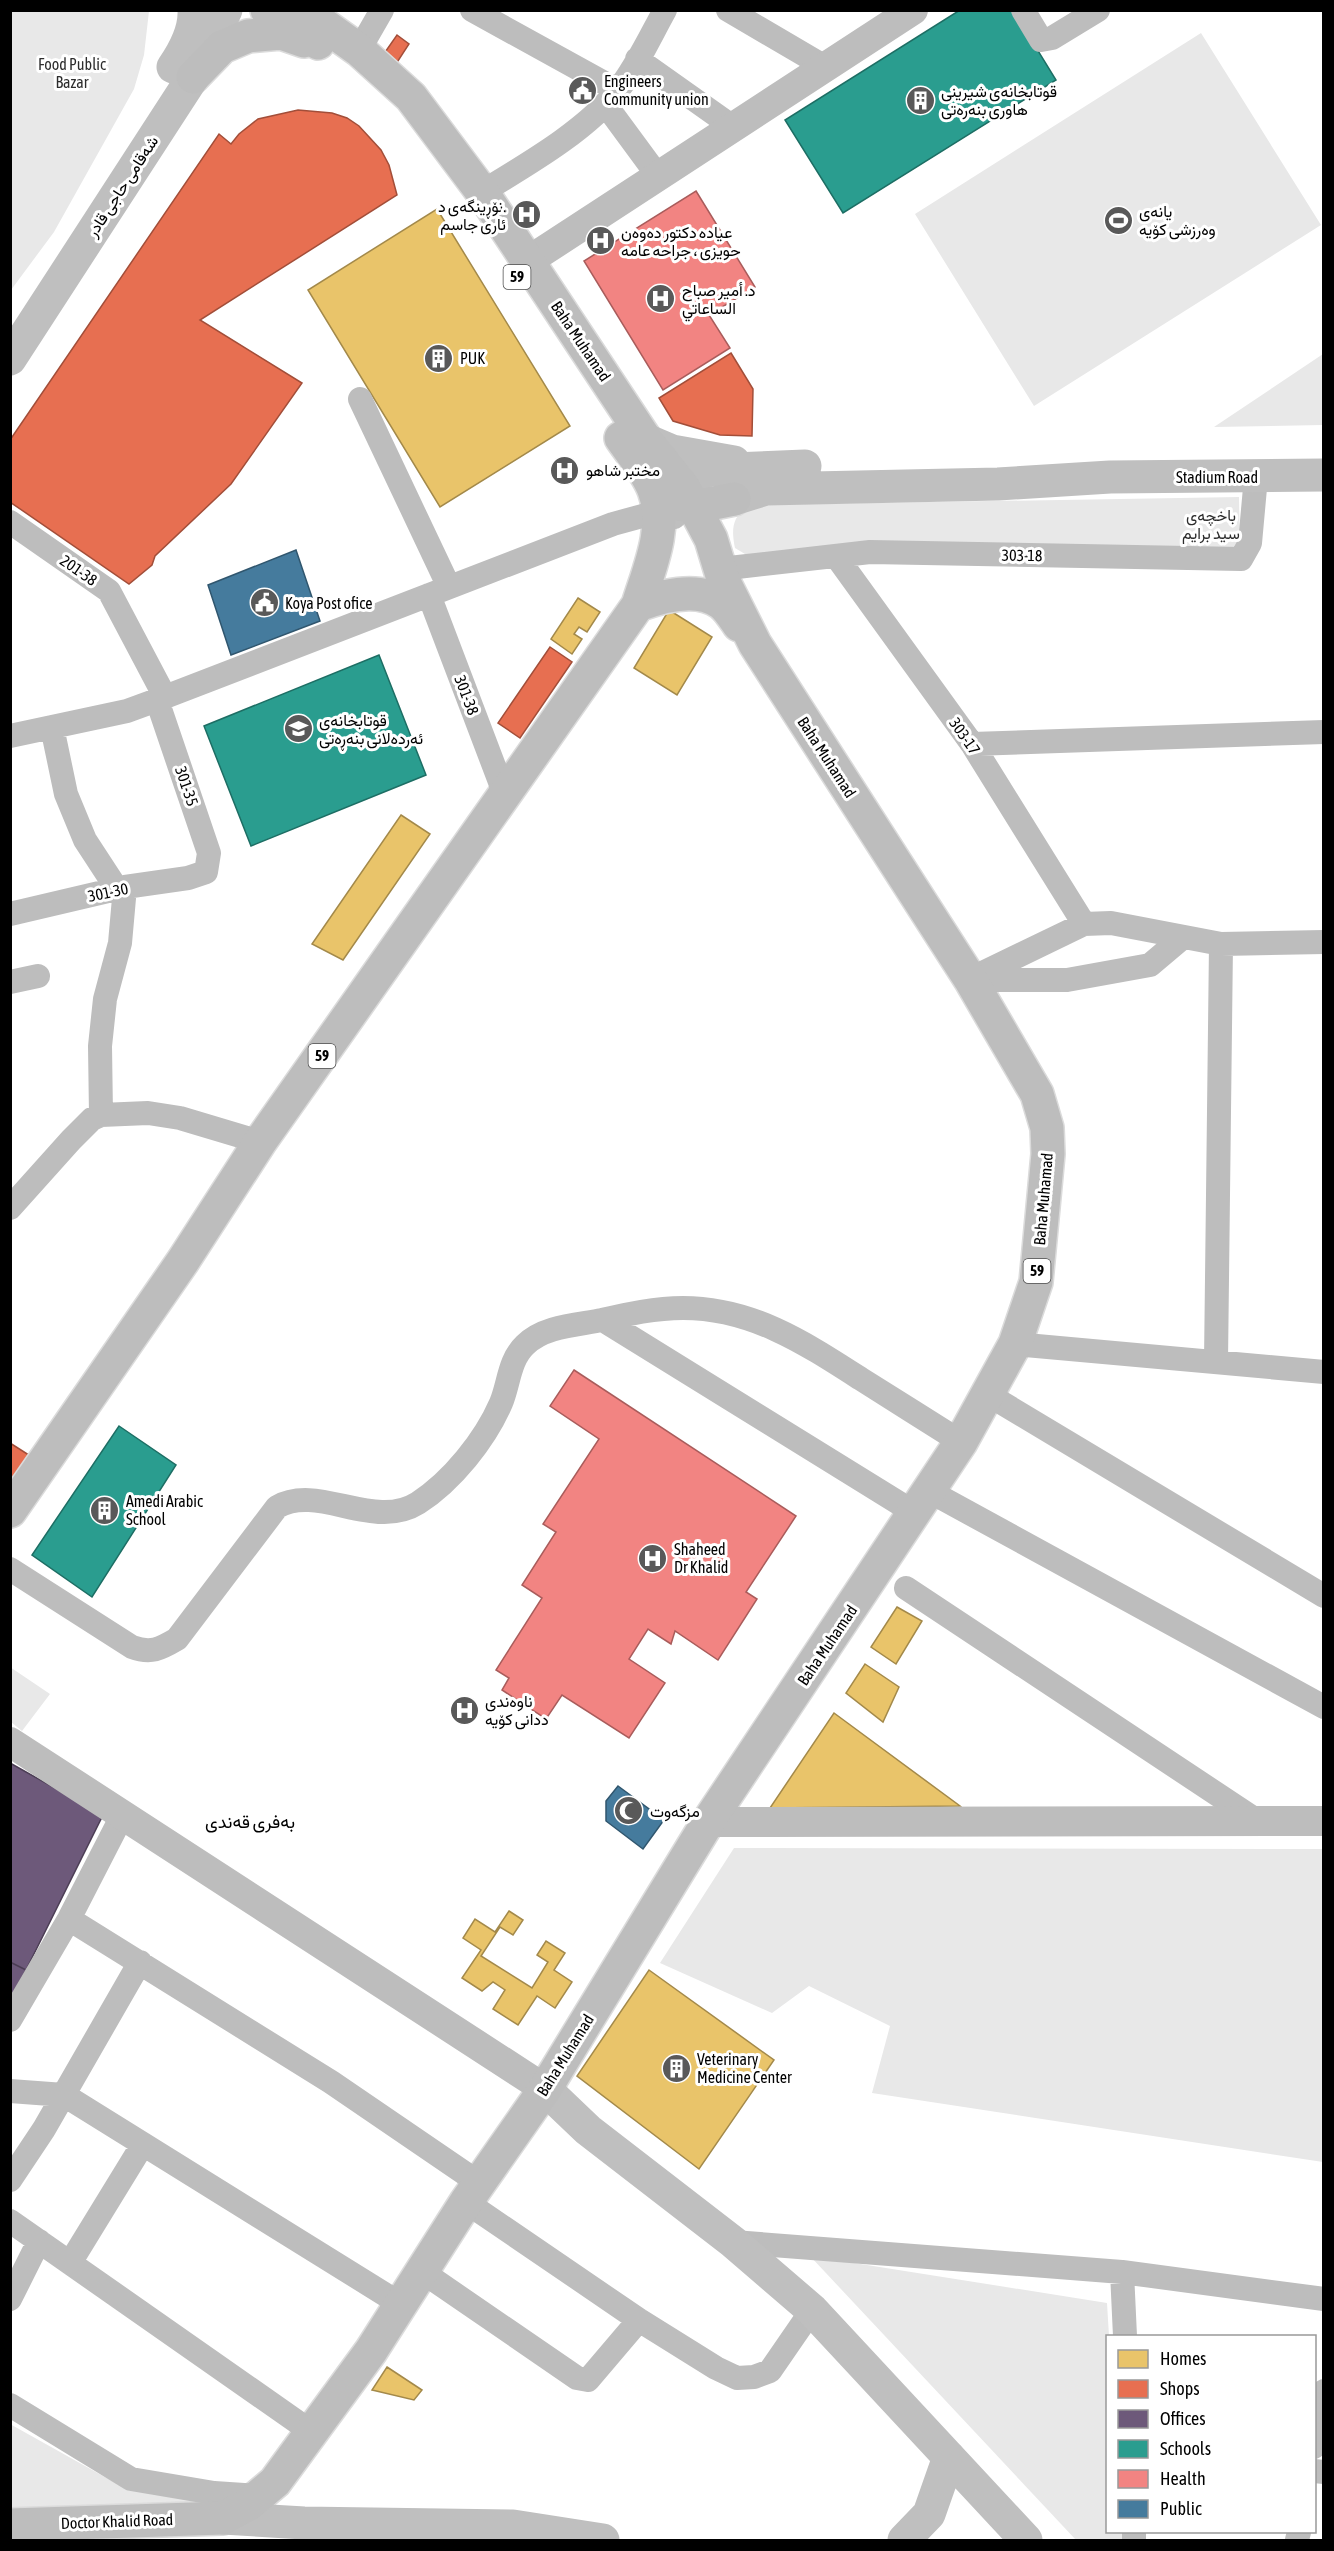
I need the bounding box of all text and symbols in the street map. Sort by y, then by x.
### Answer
park label: Food Public Bazar [38,55,106,91]
place label: Engineers Community union [604,72,709,109]
public building icon: Engineers Community union [567,74,599,106]
place label: قوتابخانه‌ی شیرینی هاوری بنه‌ره‌تی [941,82,1057,120]
building icon: قوتابخانه‌ی شیرینی هاوری بنه‌ره‌تی [904,84,936,116]
street label: شەقامی حاجی قادر [82,132,163,242]
place label: نۆڕینگەی د. ئاری جاسم [438,197,506,235]
hospital icon: نۆڕینگەی د. ئاری جاسم [511,199,543,231]
place label: یانه‌ی وه‌رزشی كۆیه‌ [1139,202,1216,240]
sports icon: یانه‌ی وه‌رزشی كۆیه‌ [1102,204,1134,236]
place label: عیادە دکتور دەوەن حویزی ، جراحە عامە [621,223,741,261]
hospital icon: عیادە دکتور دەوەن حویزی ، جراحە عامە [584,225,616,257]
road number: 59 [504,265,530,289]
place label: د. أمير صباح الساعاتي [682,281,755,322]
hospital icon: د. أمير صباح الساعاتي [645,283,677,315]
street label: Baha Muhamad [548,298,614,384]
building icon: PUK [423,342,455,374]
place label: PUK [460,349,485,367]
hospital icon: مختبر شاهو [549,454,581,486]
place label: مختبر شاهو [586,461,660,481]
street label: Stadium Road [1176,468,1258,486]
park label: باخچه‌ی سید برایم [1182,506,1240,544]
street label: 303-18 [1001,546,1043,564]
street label: 201-38 [57,551,101,589]
public building icon: Koya Post ofice [248,587,280,619]
place label: Koya Post ofice [285,594,372,613]
street label: 301-38 [451,673,483,717]
place label: قوتابخانه‌ی ئه‌رده‌لانی بنه‌ڕه‌تی [319,711,423,751]
school or university icon: قوتابخانه‌ی ئه‌رده‌لانی بنه‌ڕه‌تی [282,713,314,745]
street label: Baha Muhamad [794,713,860,801]
street label: 303-17 [946,714,984,758]
street label: 301-35 [172,764,202,808]
street label: 301-30 [86,879,130,905]
road number: 59 [308,1044,336,1068]
street label: Baha Muhamad [1030,1152,1056,1246]
road number: 59 [1024,1259,1050,1283]
place label: Amedi Arabic School [126,1492,203,1528]
building icon: Amedi Arabic School [89,1494,121,1526]
place label: Shaheed Dr Khalid [674,1540,728,1576]
hospital icon: Shaheed Dr Khalid [637,1542,669,1574]
street label: Baha Muhamad [794,1602,860,1688]
place label: ناوەندی ددانی کۆیە [485,1692,549,1730]
hospital icon: ناوەندی ددانی کۆیە [448,1694,480,1726]
mosque icon: مزگه‌وت [613,1795,645,1827]
place label: مزگه‌وت [650,1802,700,1822]
district label: بەفری قەندی [205,1811,295,1833]
street label: Baha Muhamad [533,2011,597,2099]
place label: Veterinary Medicine Center [697,2050,792,2086]
building icon: Veterinary Medicine Center [660,2052,692,2084]
legend [1106,2335,1316,2533]
text: Homes [1160,2348,1206,2369]
text: Shops [1160,2378,1200,2399]
text: Offices [1160,2408,1206,2429]
text: Schools [1160,2438,1211,2459]
text: Health [1160,2468,1206,2489]
text: Public [1160,2498,1202,2519]
street label: Doctor Khalid Road [60,2510,174,2532]

